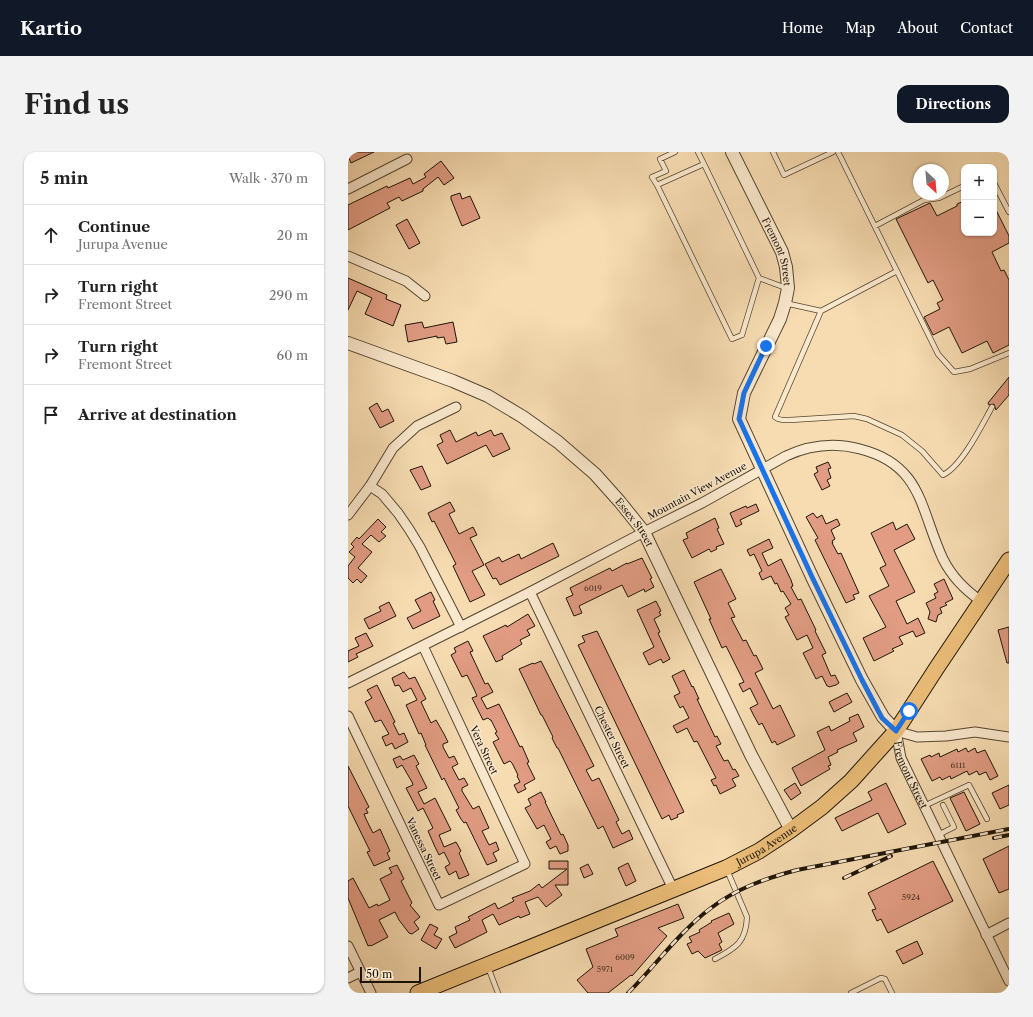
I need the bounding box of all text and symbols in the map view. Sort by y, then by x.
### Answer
text: Kartio [20,17,82,40]
text: Home [782,19,823,37]
text: Map [845,19,875,37]
text: About [897,19,938,37]
text: Contact [960,19,1013,37]
button: Directions [897,85,1009,123]
text: Find us [24,87,129,121]
north arrow [913,164,949,200]
map controls [961,164,997,236]
button: + [961,164,997,200]
text: 5 min [40,168,88,188]
text: Walk · 370 m [229,170,308,186]
button: − [961,200,997,236]
street label: Fremont Street [759,215,794,287]
text: Continue [78,217,150,236]
icon: ahead [40,224,62,246]
text: 20 m [277,227,308,243]
text: Jurupa Avenue [78,236,168,252]
text: Turn right [78,277,158,296]
icon: right [40,284,62,306]
text: 290 m [269,287,308,303]
text: Fremont Street [78,296,172,312]
text: Turn right [78,337,158,356]
route end [757,337,775,355]
icon: right [40,344,62,366]
text: 60 m [277,347,308,363]
text: Fremont Street [78,356,172,372]
icon: arrive [40,404,62,426]
text: Arrive at destination [78,405,237,424]
street label: Mountain View Avenue [645,459,749,523]
street label: Essex Street [613,495,657,549]
house number: 6019 [584,583,602,593]
route start [900,702,918,720]
street label: Chester Street [591,704,633,771]
street label: Vera Street [467,723,501,777]
street label: Fremont Street [891,740,931,811]
house number: 6111 [951,760,966,770]
street label: Vanessa Street [403,815,445,883]
street label: Jurupa Avenue [732,821,800,869]
house number: 5924 [902,892,920,902]
house number: 6009 [615,952,635,962]
house number: 5971 [597,964,614,974]
scale bar [360,965,421,984]
text: 50 m [366,967,392,981]

